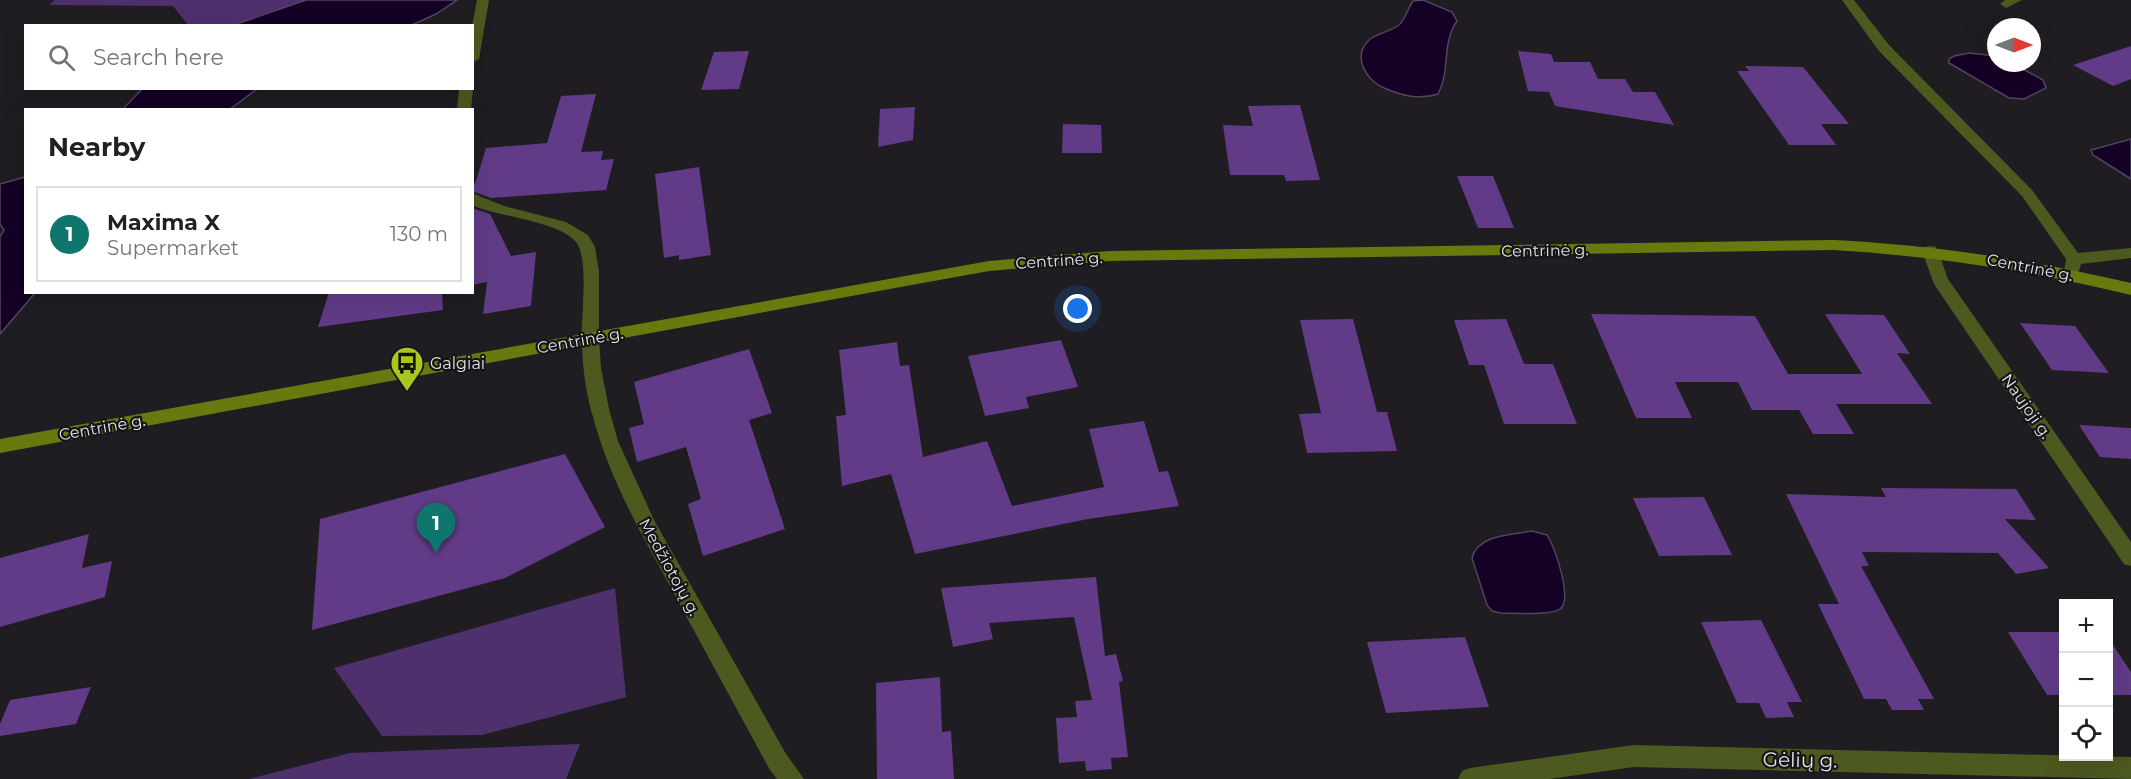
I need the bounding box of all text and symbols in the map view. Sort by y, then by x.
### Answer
north arrow [1987,18,2041,72]
search box [24,24,474,90]
icon: search [45,41,78,74]
text: Search here [93,44,224,71]
text: Nearby [48,131,145,163]
text: Maxima X [107,209,220,236]
text: 1 [66,222,73,246]
text: 130 m [390,222,448,246]
text: Supermarket [107,236,239,260]
street label: Centrinė g. [1501,240,1589,261]
street label: Centrinė g. [1015,248,1103,273]
street label: Centrinė g. [1985,250,2075,285]
your location [1063,294,1092,323]
street label: Centrinė g. [535,324,625,357]
bus stop icon: Galgiai [389,345,425,392]
place label: Galgiai [430,354,485,373]
street label: Naujoji g. [1997,370,2056,442]
street label: Centrinė g. [57,411,147,444]
pin: 1 [416,504,456,553]
street label: Medžiotojų g. [635,515,704,619]
map controls [2059,599,2113,761]
button: + [2059,599,2113,653]
button: − [2059,653,2113,707]
button: locate [2059,707,2113,761]
street label: Gėlių g. [1762,747,1838,773]

